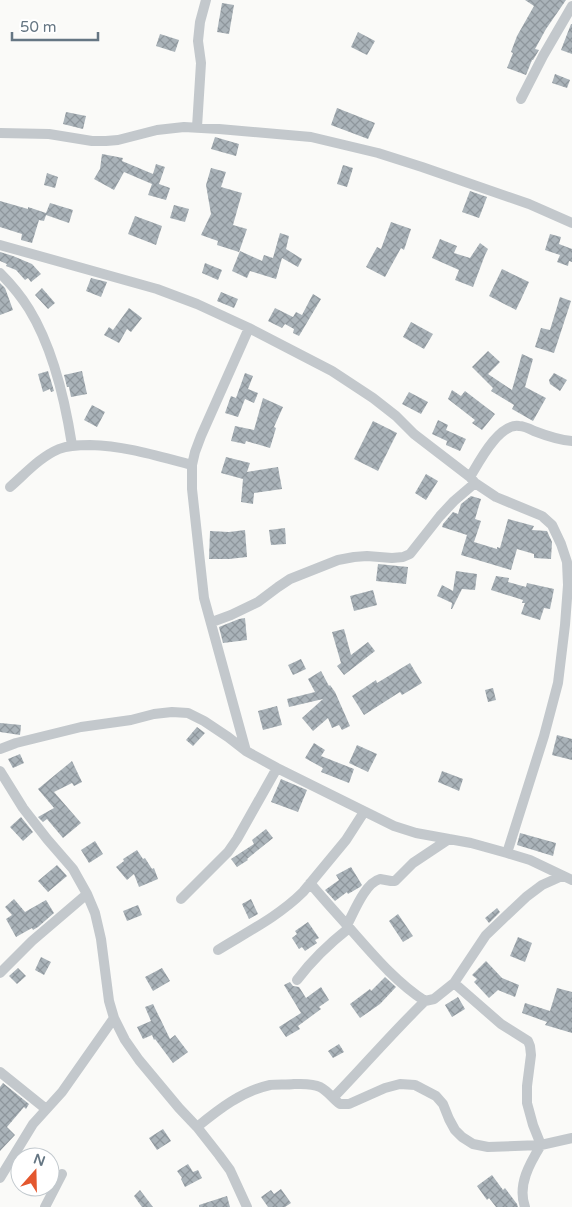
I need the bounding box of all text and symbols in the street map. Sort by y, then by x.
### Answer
scale bar [12,10,99,42]
text: 50 m [20,18,57,36]
north arrow [10,1147,60,1197]
text: N [31,1150,47,1170]

